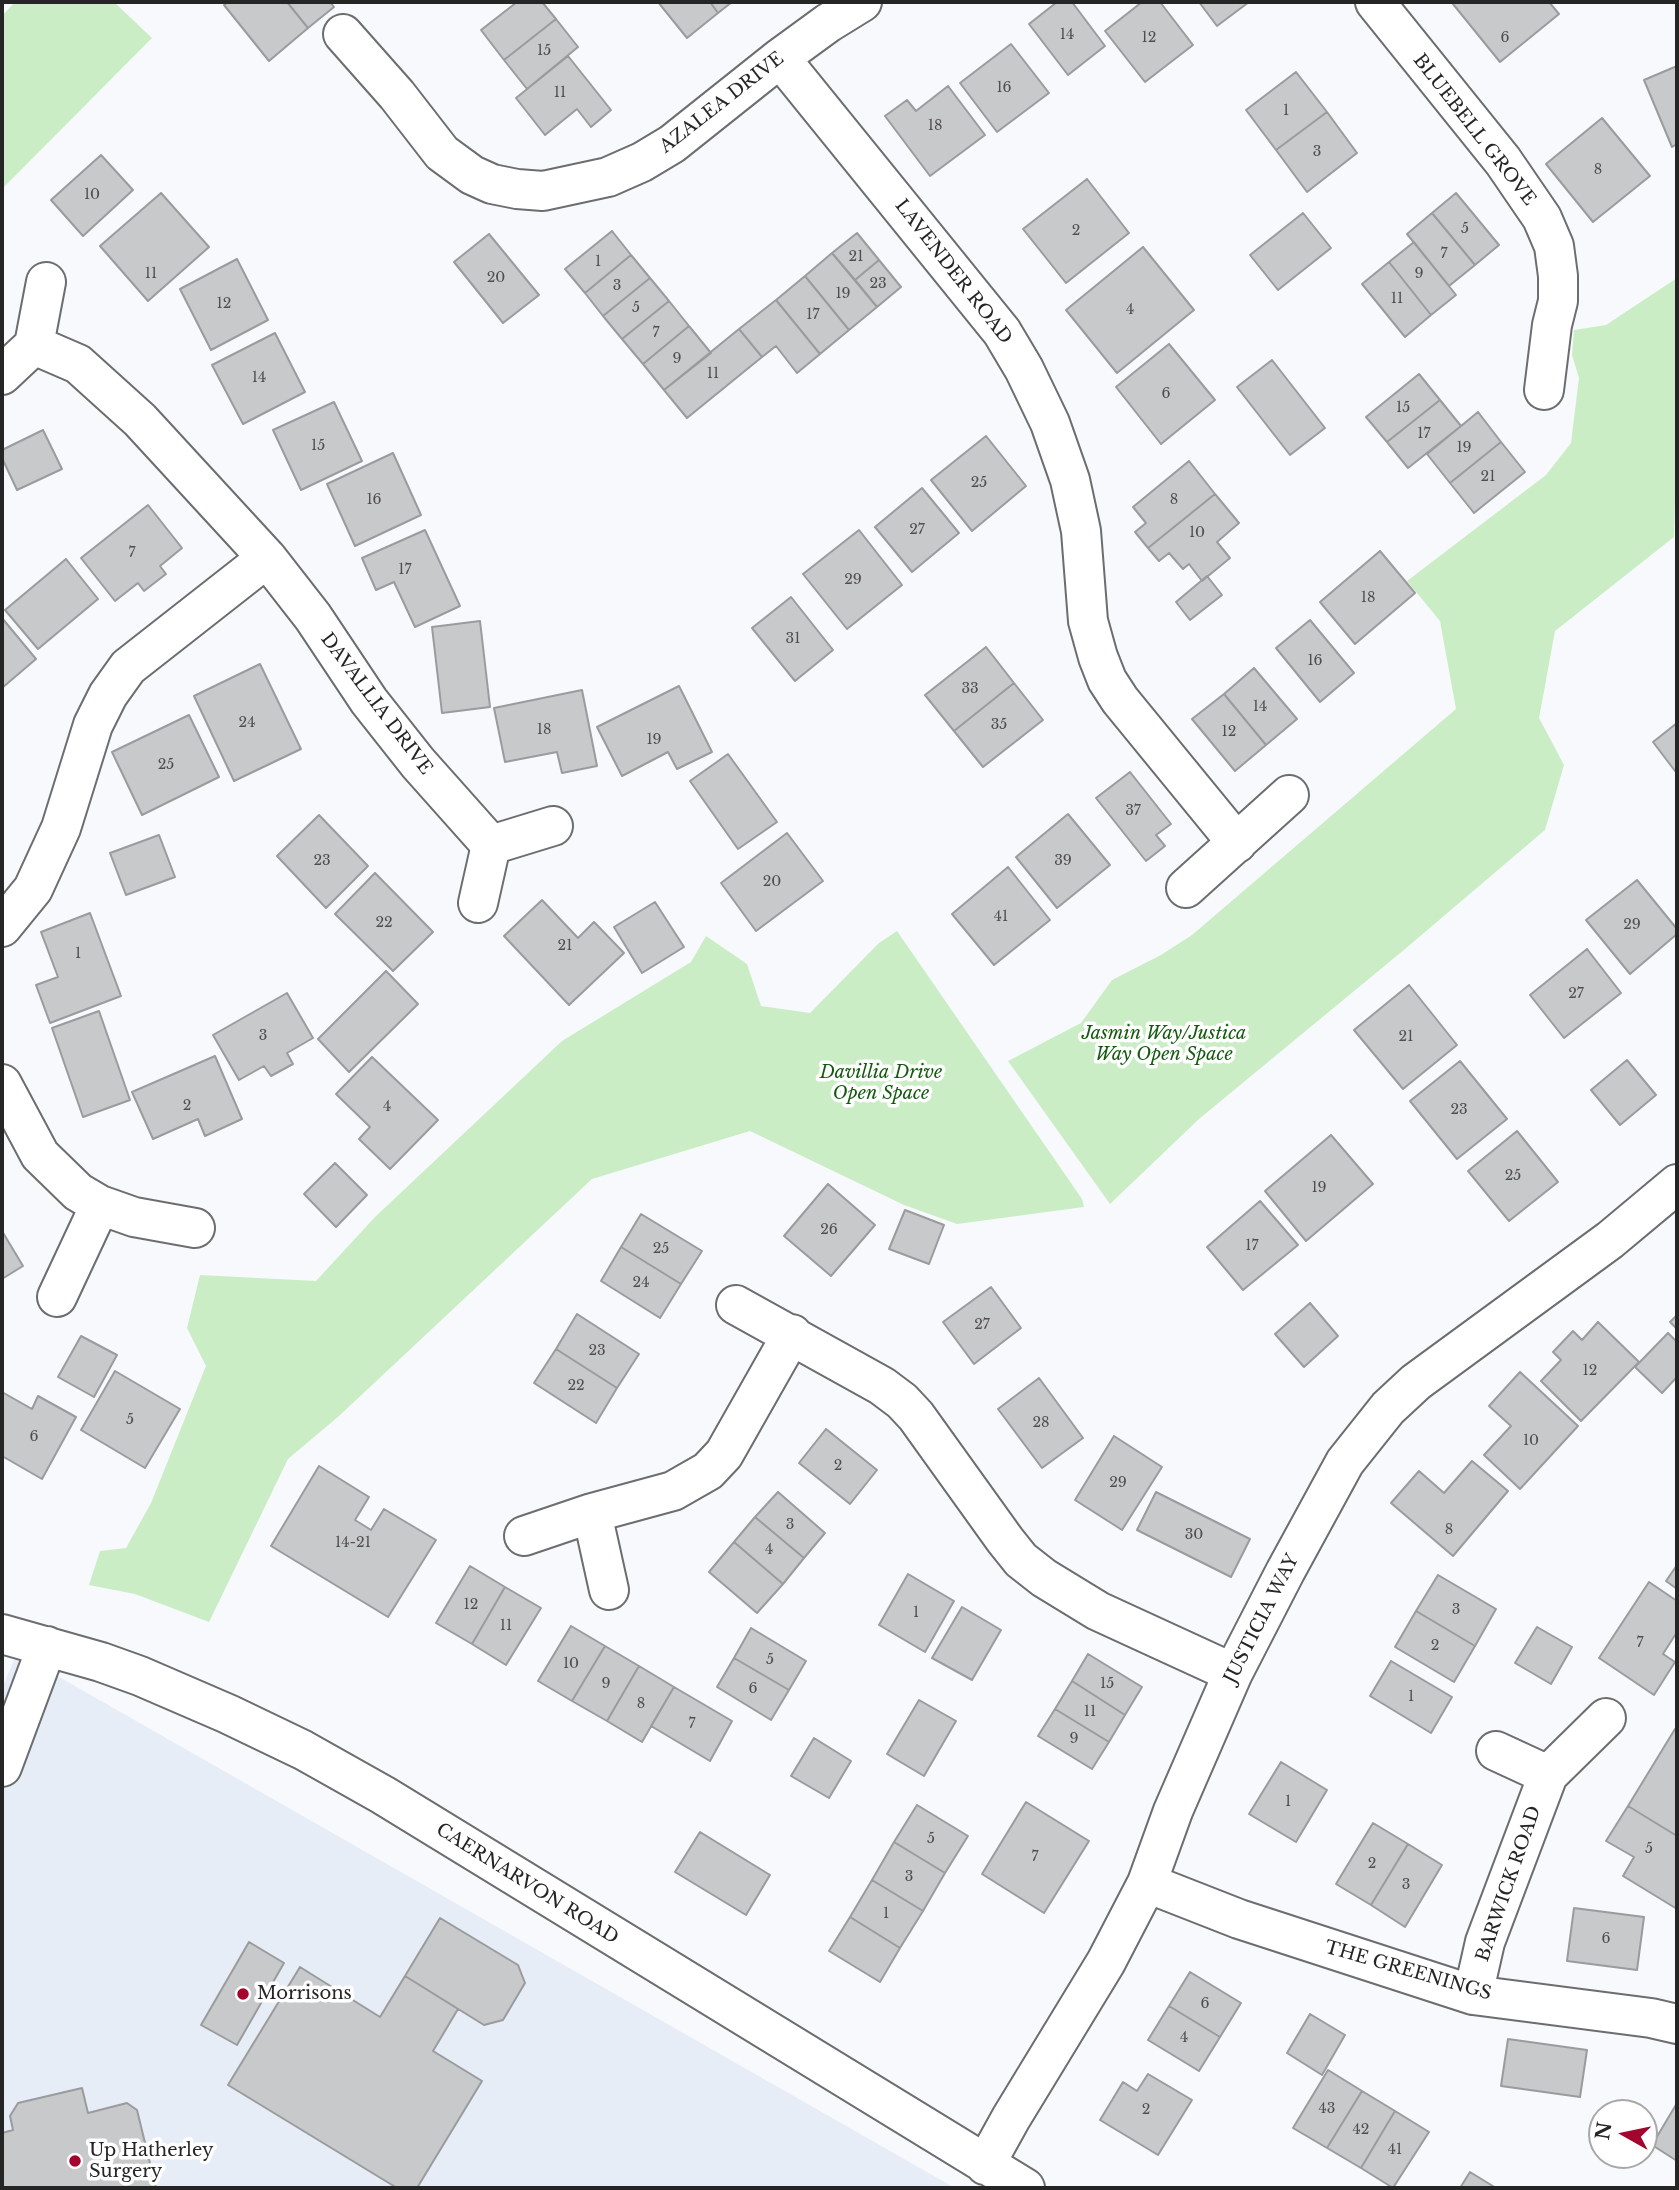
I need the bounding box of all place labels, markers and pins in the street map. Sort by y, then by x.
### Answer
place label: Morrisons [257,1983,352,2005]
marker: Morrisons [235,1986,251,2002]
place label: Up Hatherley Surgery [89,2140,214,2182]
marker: Up Hatherley Surgery [67,2153,83,2169]

